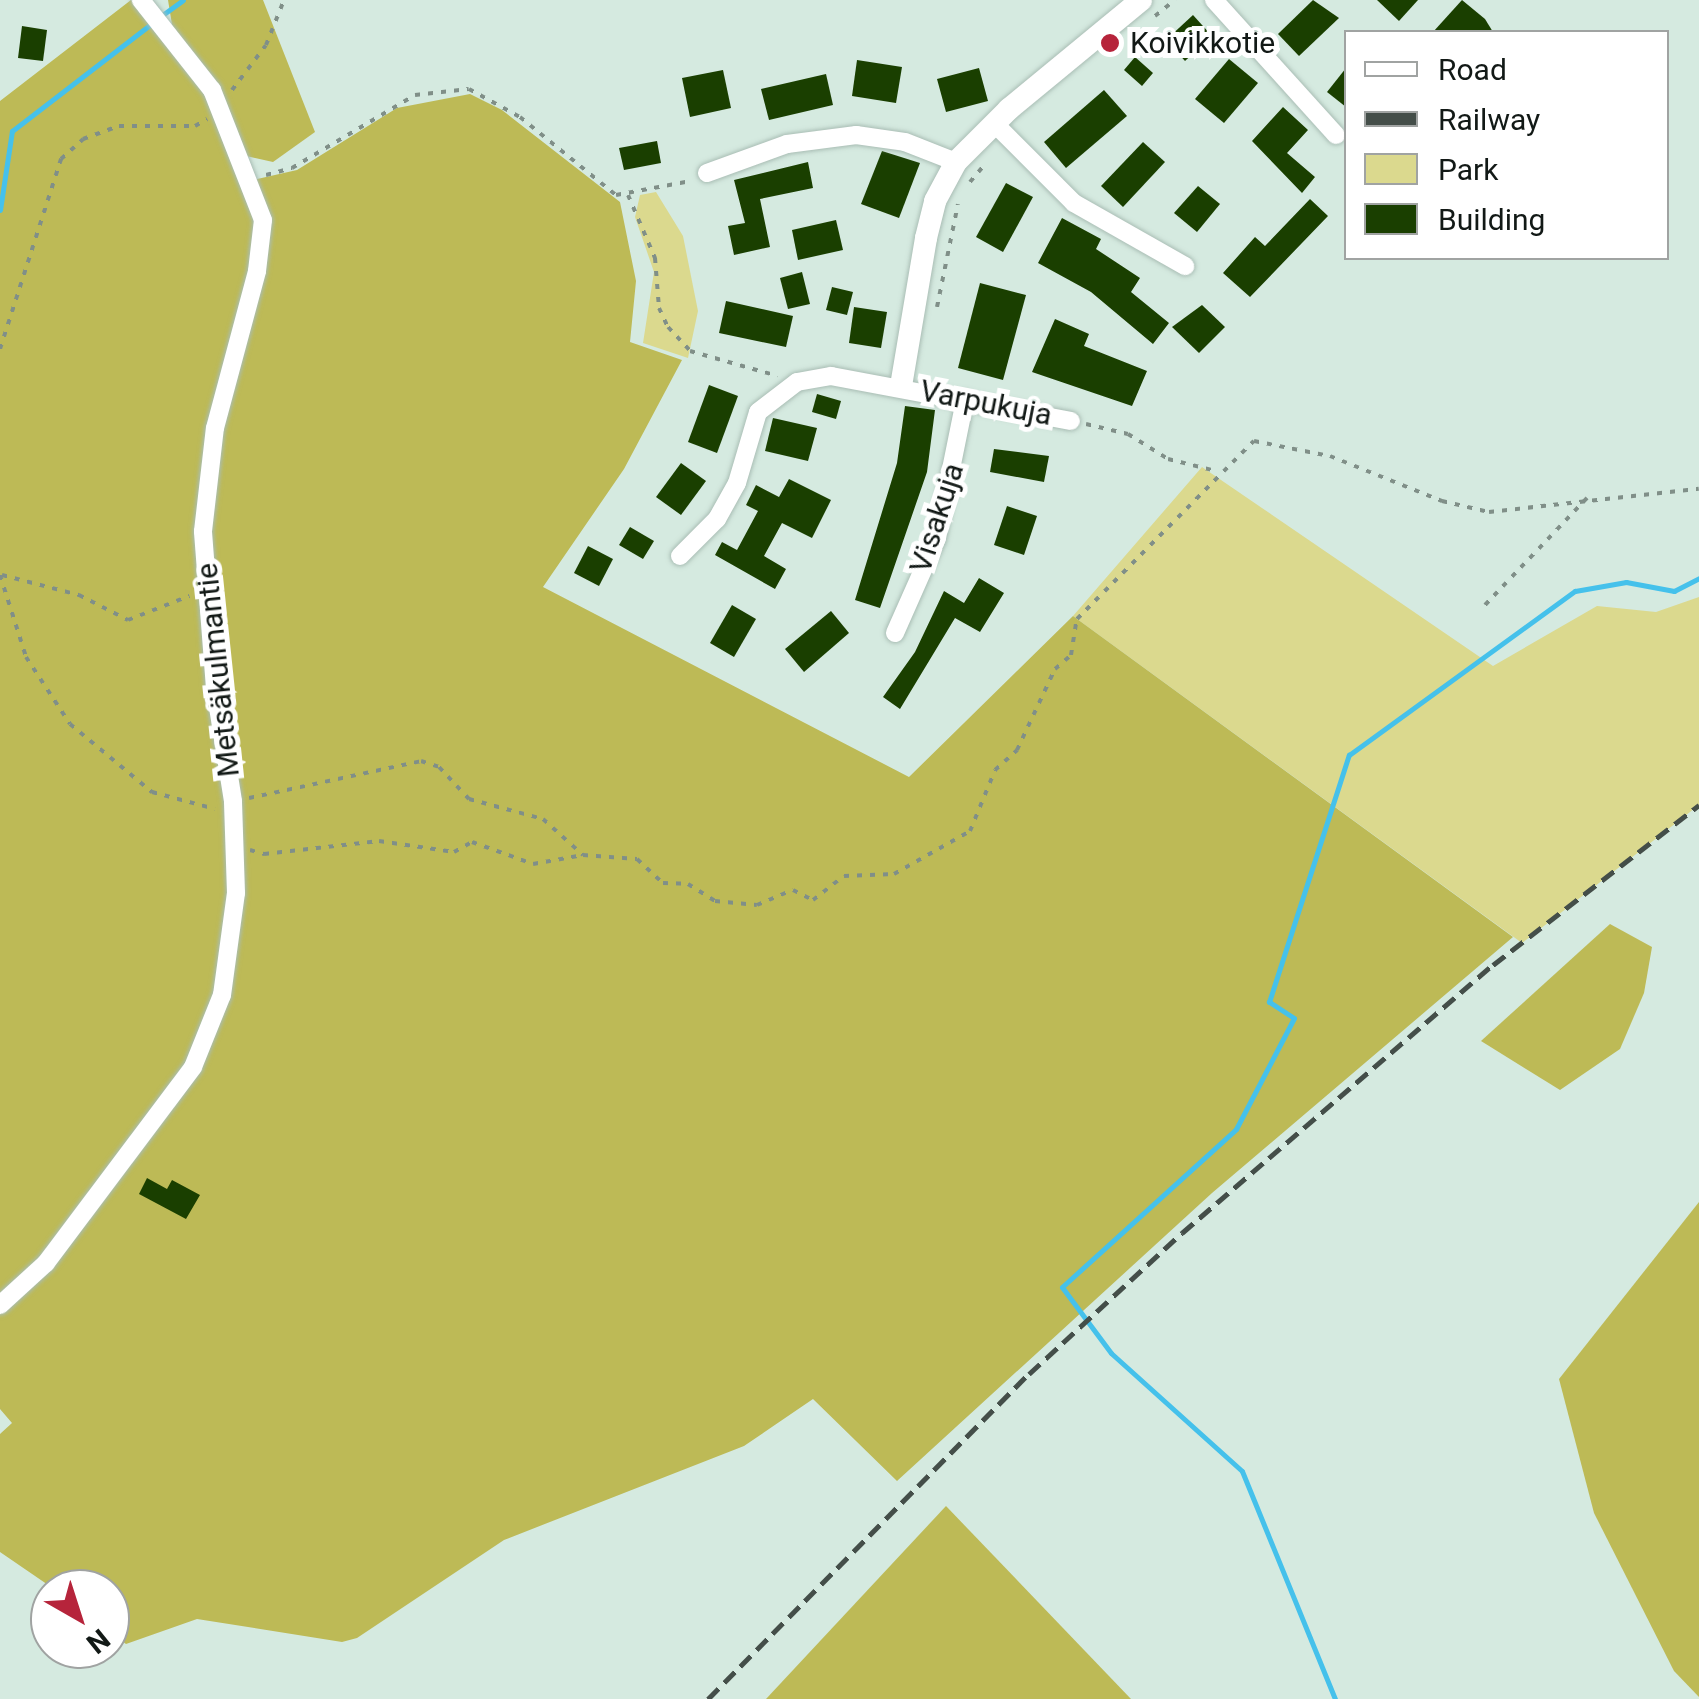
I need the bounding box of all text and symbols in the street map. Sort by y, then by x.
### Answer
place label: Koivikkotie [1130,25,1275,61]
legend [1344,30,1669,260]
marker: Koivikkotie [1099,32,1121,54]
text: Road [1438,52,1507,87]
text: Railway [1438,102,1540,137]
text: Park [1438,152,1498,187]
text: Building [1438,202,1545,237]
street label: Varpukuja [917,373,1055,433]
street label: Visakuja [902,458,972,578]
street label: Metsäkulmantie [189,561,247,779]
north arrow [30,1569,130,1669]
text: N [80,1622,116,1660]

